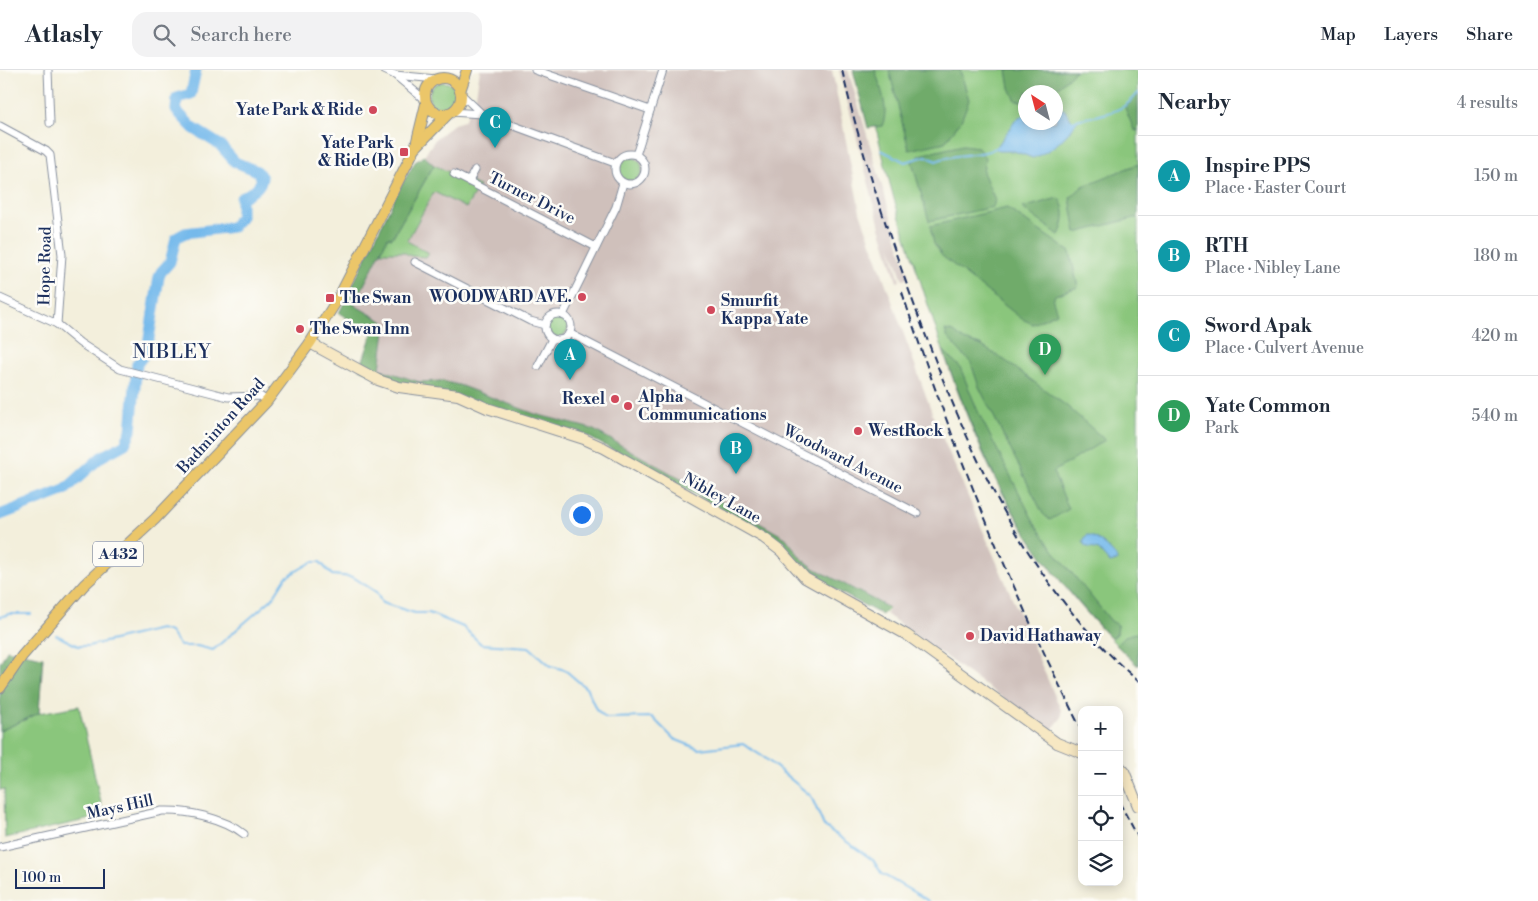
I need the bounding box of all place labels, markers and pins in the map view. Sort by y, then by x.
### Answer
place label: Yate Park & Ride [236,100,363,120]
marker: Yate Park & Ride [367,104,379,116]
pin: C [479,107,511,148]
place label: Yate Park & Ride (B) [318,133,395,171]
marker: Yate Park & Ride (B) [398,146,410,158]
place label: WOODWARD AVE. [428,287,572,307]
place label: The Swan [340,288,411,308]
marker: WOODWARD AVE. [576,291,588,303]
place label: Smurfit Kappa Yate [721,291,809,329]
marker: The Swan [324,292,336,304]
marker: Smurfit Kappa Yate [705,304,717,316]
place label: The Swan Inn [310,319,410,339]
marker: The Swan Inn [294,323,306,335]
pin: D [1029,334,1061,375]
pin: A [554,339,586,380]
place label: Alpha Communications [637,387,767,425]
place label: Rexel [562,389,606,409]
marker: Rexel [609,393,621,405]
marker: Alpha Communications [622,400,634,412]
place label: WestRock [867,421,945,441]
marker: WestRock [852,425,864,437]
pin: B [720,433,752,474]
place label: David Hathaway [980,626,1102,646]
marker: David Hathaway [964,630,976,642]

